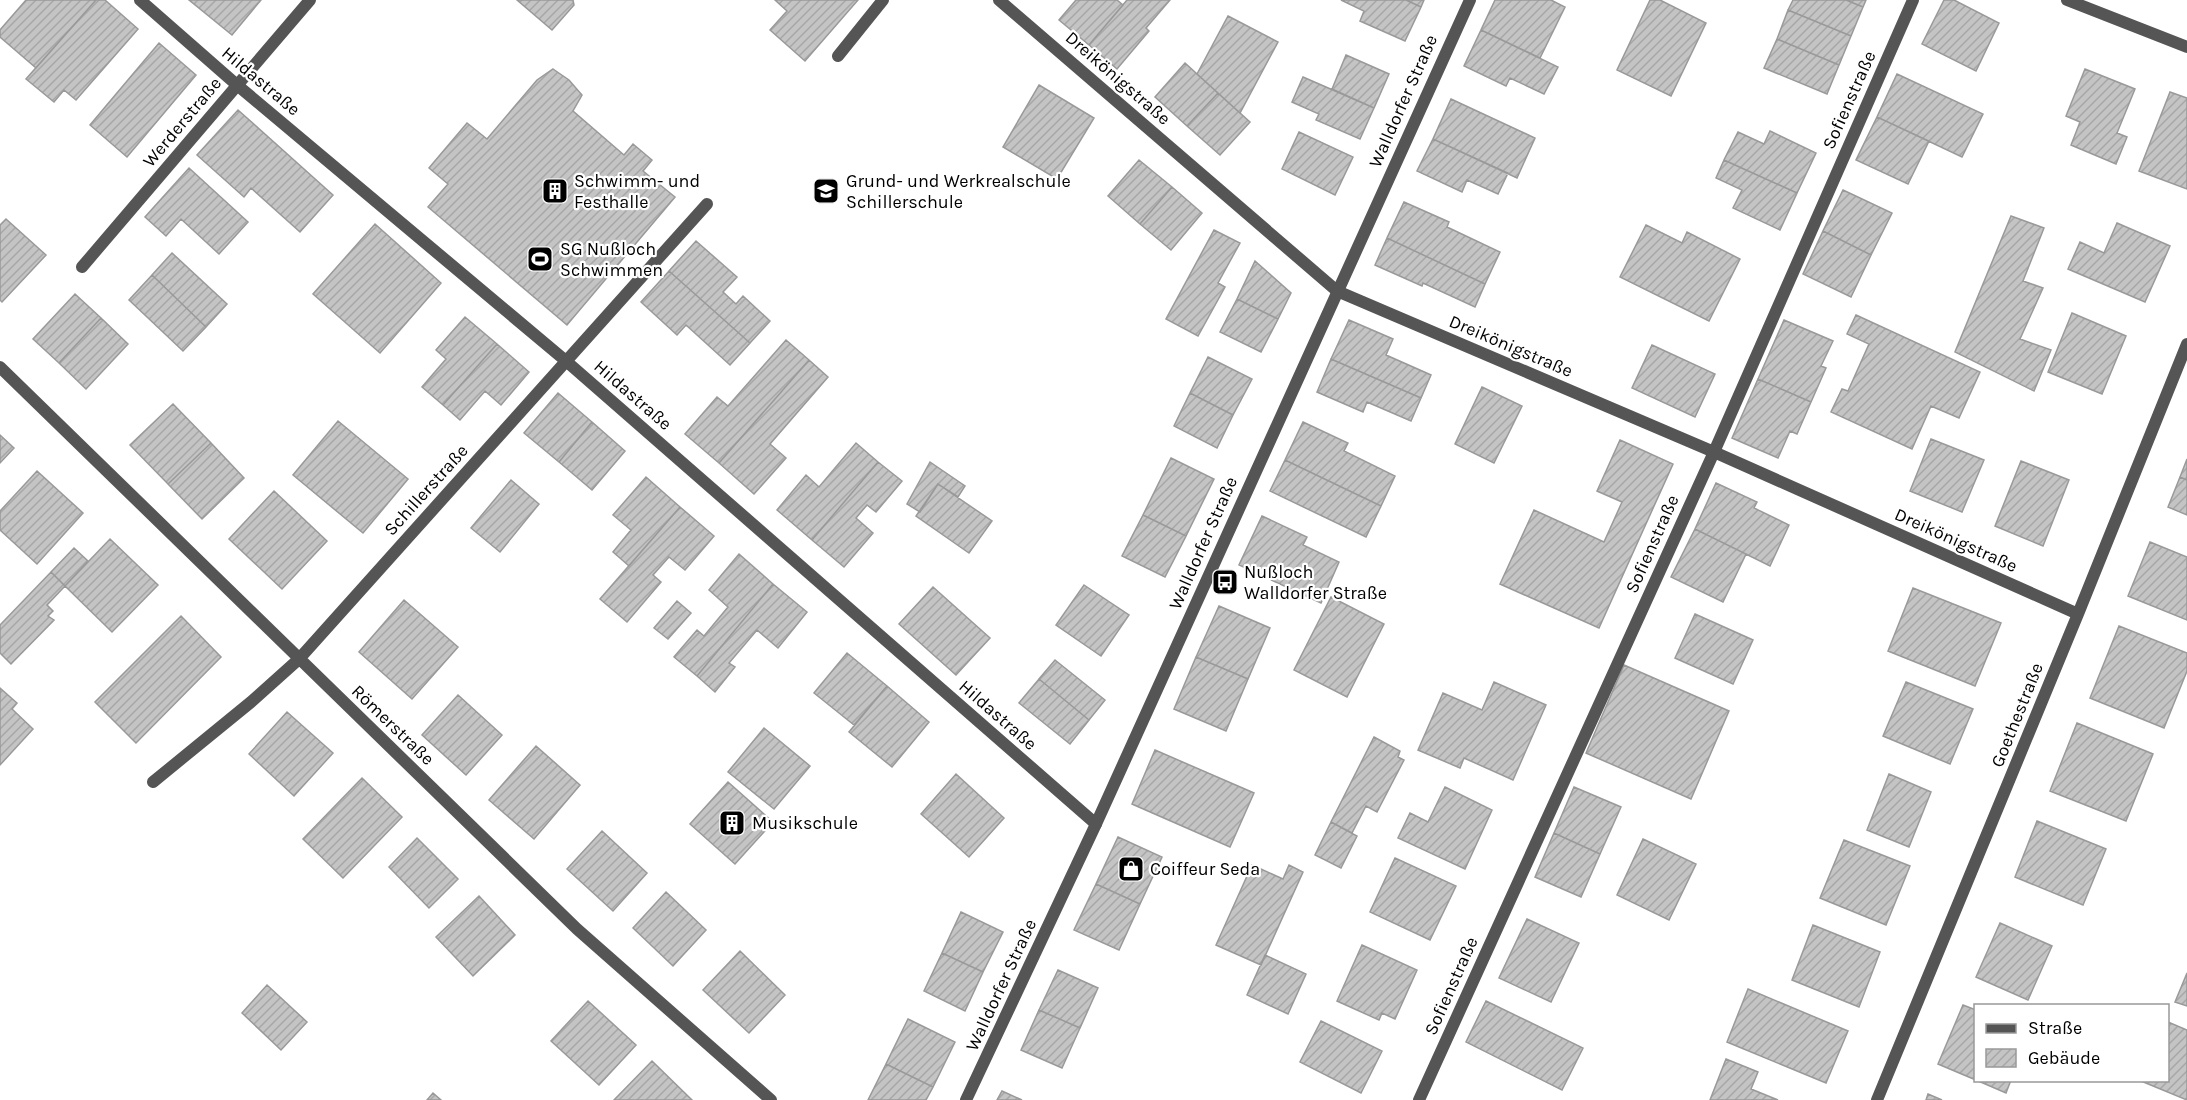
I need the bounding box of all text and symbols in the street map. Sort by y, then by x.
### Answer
street label: Dreikönigstraße [1061,26,1175,130]
street label: Walldorfer Straße [1364,31,1442,171]
street label: Hildastraße [217,42,305,120]
street label: Sofienstraße [1818,47,1880,153]
street label: Werderstraße [138,73,226,171]
place label: Schwimm- und Festhalle [574,170,700,213]
place label: Grund- und Werkrealschule Schillerschule [846,170,1071,213]
building icon: Schwimm- und Festhalle [540,176,570,206]
school or university icon: Grund- und Werkrealschule Schillerschule [811,176,841,206]
place label: SG Nußloch Schwimmen [560,238,663,281]
sports icon: SG Nußloch Schwimmen [525,244,555,274]
street label: Dreikönigstraße [1446,310,1576,382]
street label: Hildastraße [590,355,676,435]
street label: Schillerstraße [379,440,473,540]
street label: Walldorfer Straße [1164,473,1242,613]
street label: Sofienstraße [1621,491,1683,597]
street label: Dreikönigstraße [1891,503,2021,577]
place label: Nußloch Walldorfer Straße [1244,561,1387,604]
bus stop icon: Nußloch Walldorfer Straße [1210,567,1240,597]
street label: Goethestraße [1986,660,2048,770]
street label: Hildastraße [955,675,1041,755]
street label: Römerstraße [347,680,439,770]
building icon: Musikschule [717,808,747,838]
place label: Musikschule [752,812,858,834]
shop icon: Coiffeur Seda [1116,854,1146,884]
place label: Coiffeur Seda [1150,858,1260,880]
street label: Walldorfer Straße [961,916,1041,1054]
street label: Sofienstraße [1420,933,1482,1039]
legend [1974,1004,2169,1082]
text: Straße [2028,1017,2082,1039]
text: Gebäude [2028,1047,2100,1069]

